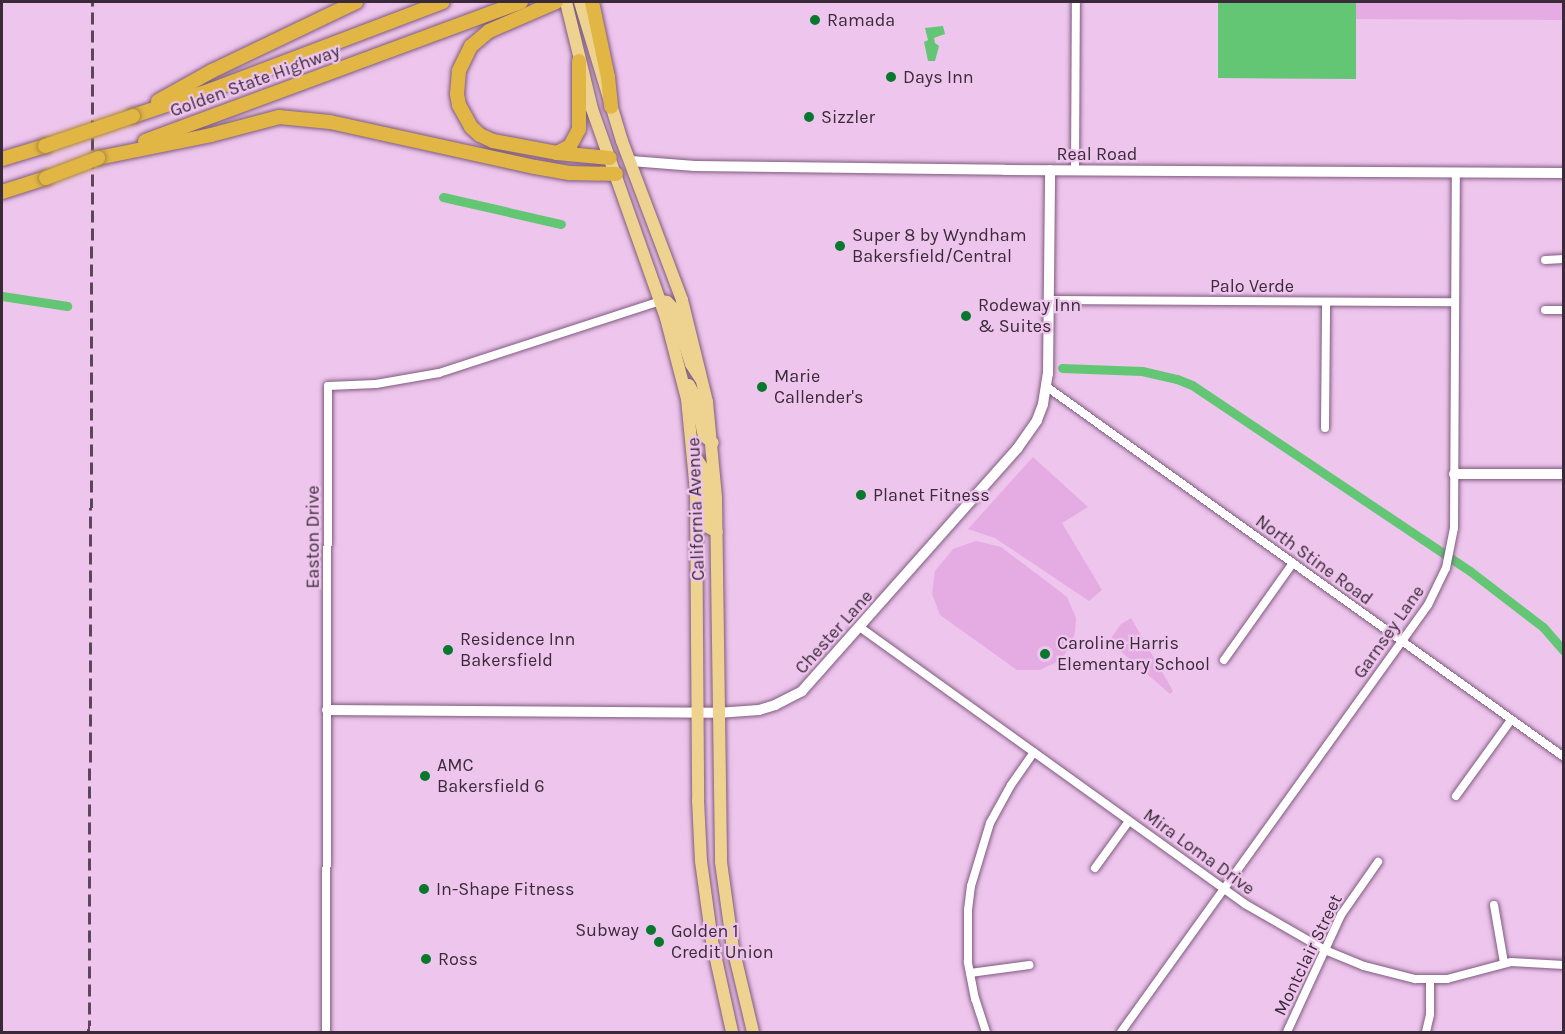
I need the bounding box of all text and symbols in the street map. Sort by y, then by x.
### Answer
place label: Ramada [827,9,895,31]
marker: Ramada [808,13,822,27]
street label: Golden State Highway [167,40,343,122]
place label: Days Inn [903,66,974,88]
marker: Days Inn [884,70,898,84]
place label: Sizzler [821,106,875,128]
marker: Sizzler [802,110,816,124]
street label: Real Road [1057,143,1137,165]
place label: Super 8 by Wyndham Bakersfield/Central [852,225,1027,268]
marker: Super 8 by Wyndham Bakersfield/Central [833,239,847,253]
street label: Palo Verde [1210,275,1294,297]
place label: Rodeway Inn & Suites [978,295,1081,338]
marker: Rodeway Inn & Suites [959,309,973,323]
place label: Marie Callender's [774,366,863,409]
marker: Marie Callender's [755,380,769,394]
street label: California Avenue [683,437,709,581]
place label: Planet Fitness [873,484,990,506]
street label: Easton Drive [302,485,324,589]
marker: Planet Fitness [854,488,868,502]
street label: North Stine Road [1251,510,1377,610]
street label: Garnsey Lane [1349,581,1429,683]
street label: Chester Lane [791,585,877,679]
place label: Residence Inn Bakersfield [460,629,575,672]
place label: Caroline Harris Elementary School [1057,633,1210,676]
marker: Residence Inn Bakersfield [441,643,455,657]
marker: Caroline Harris Elementary School [1038,647,1052,661]
place label: AMC Bakersfield 6 [437,755,545,798]
marker: AMC Bakersfield 6 [418,769,432,783]
street label: Mira Loma Drive [1139,804,1259,900]
place label: In-Shape Fitness [436,878,574,900]
marker: In-Shape Fitness [417,882,431,896]
street label: Montclair Street [1269,891,1347,1019]
place label: Subway [575,919,639,941]
place label: Golden 1 Credit Union [671,921,774,964]
marker: Subway [644,923,658,937]
marker: Golden 1 Credit Union [652,935,666,949]
place label: Ross [438,948,478,970]
marker: Ross [419,952,433,966]

